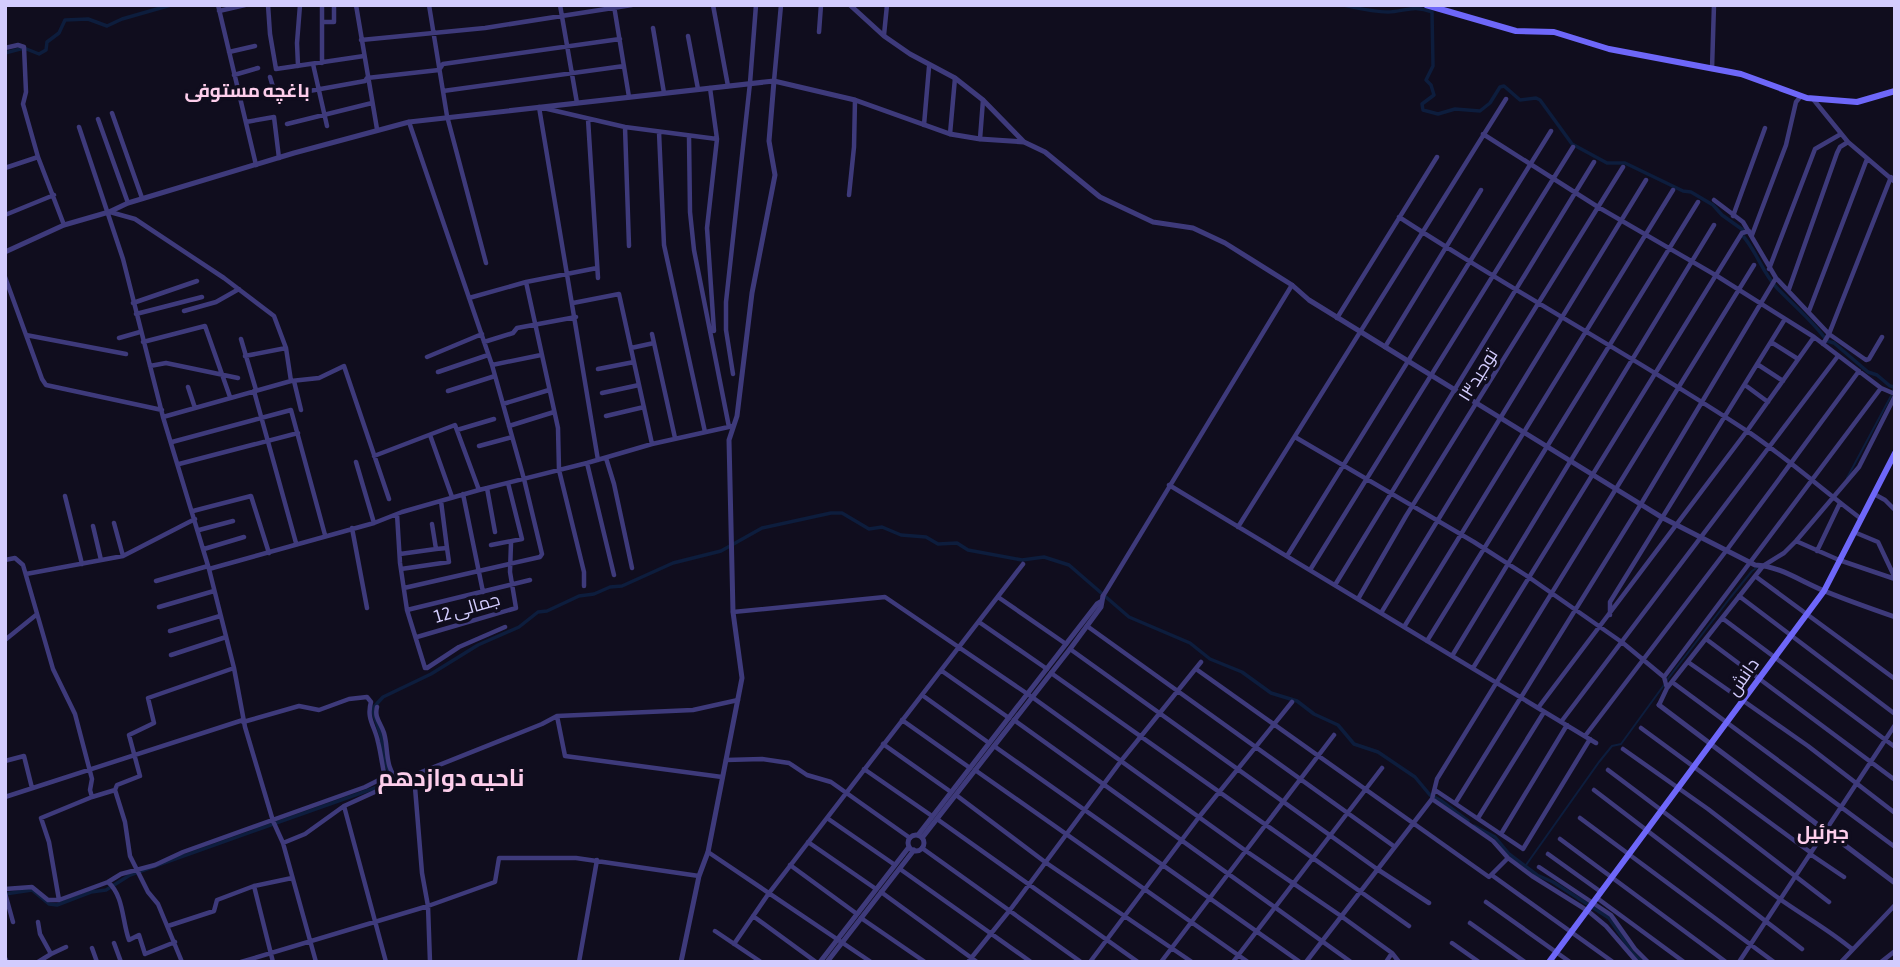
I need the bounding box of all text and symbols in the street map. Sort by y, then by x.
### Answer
district label: باغچه مستوفی [184,79,310,104]
street label: توحید۱۳ [1453,344,1503,405]
street label: جمالی 12 [431,588,503,628]
street label: دانش [1722,654,1764,700]
district label: ناحیه دوازدهم [378,764,524,794]
district label: جبرئیل [1797,821,1849,844]

